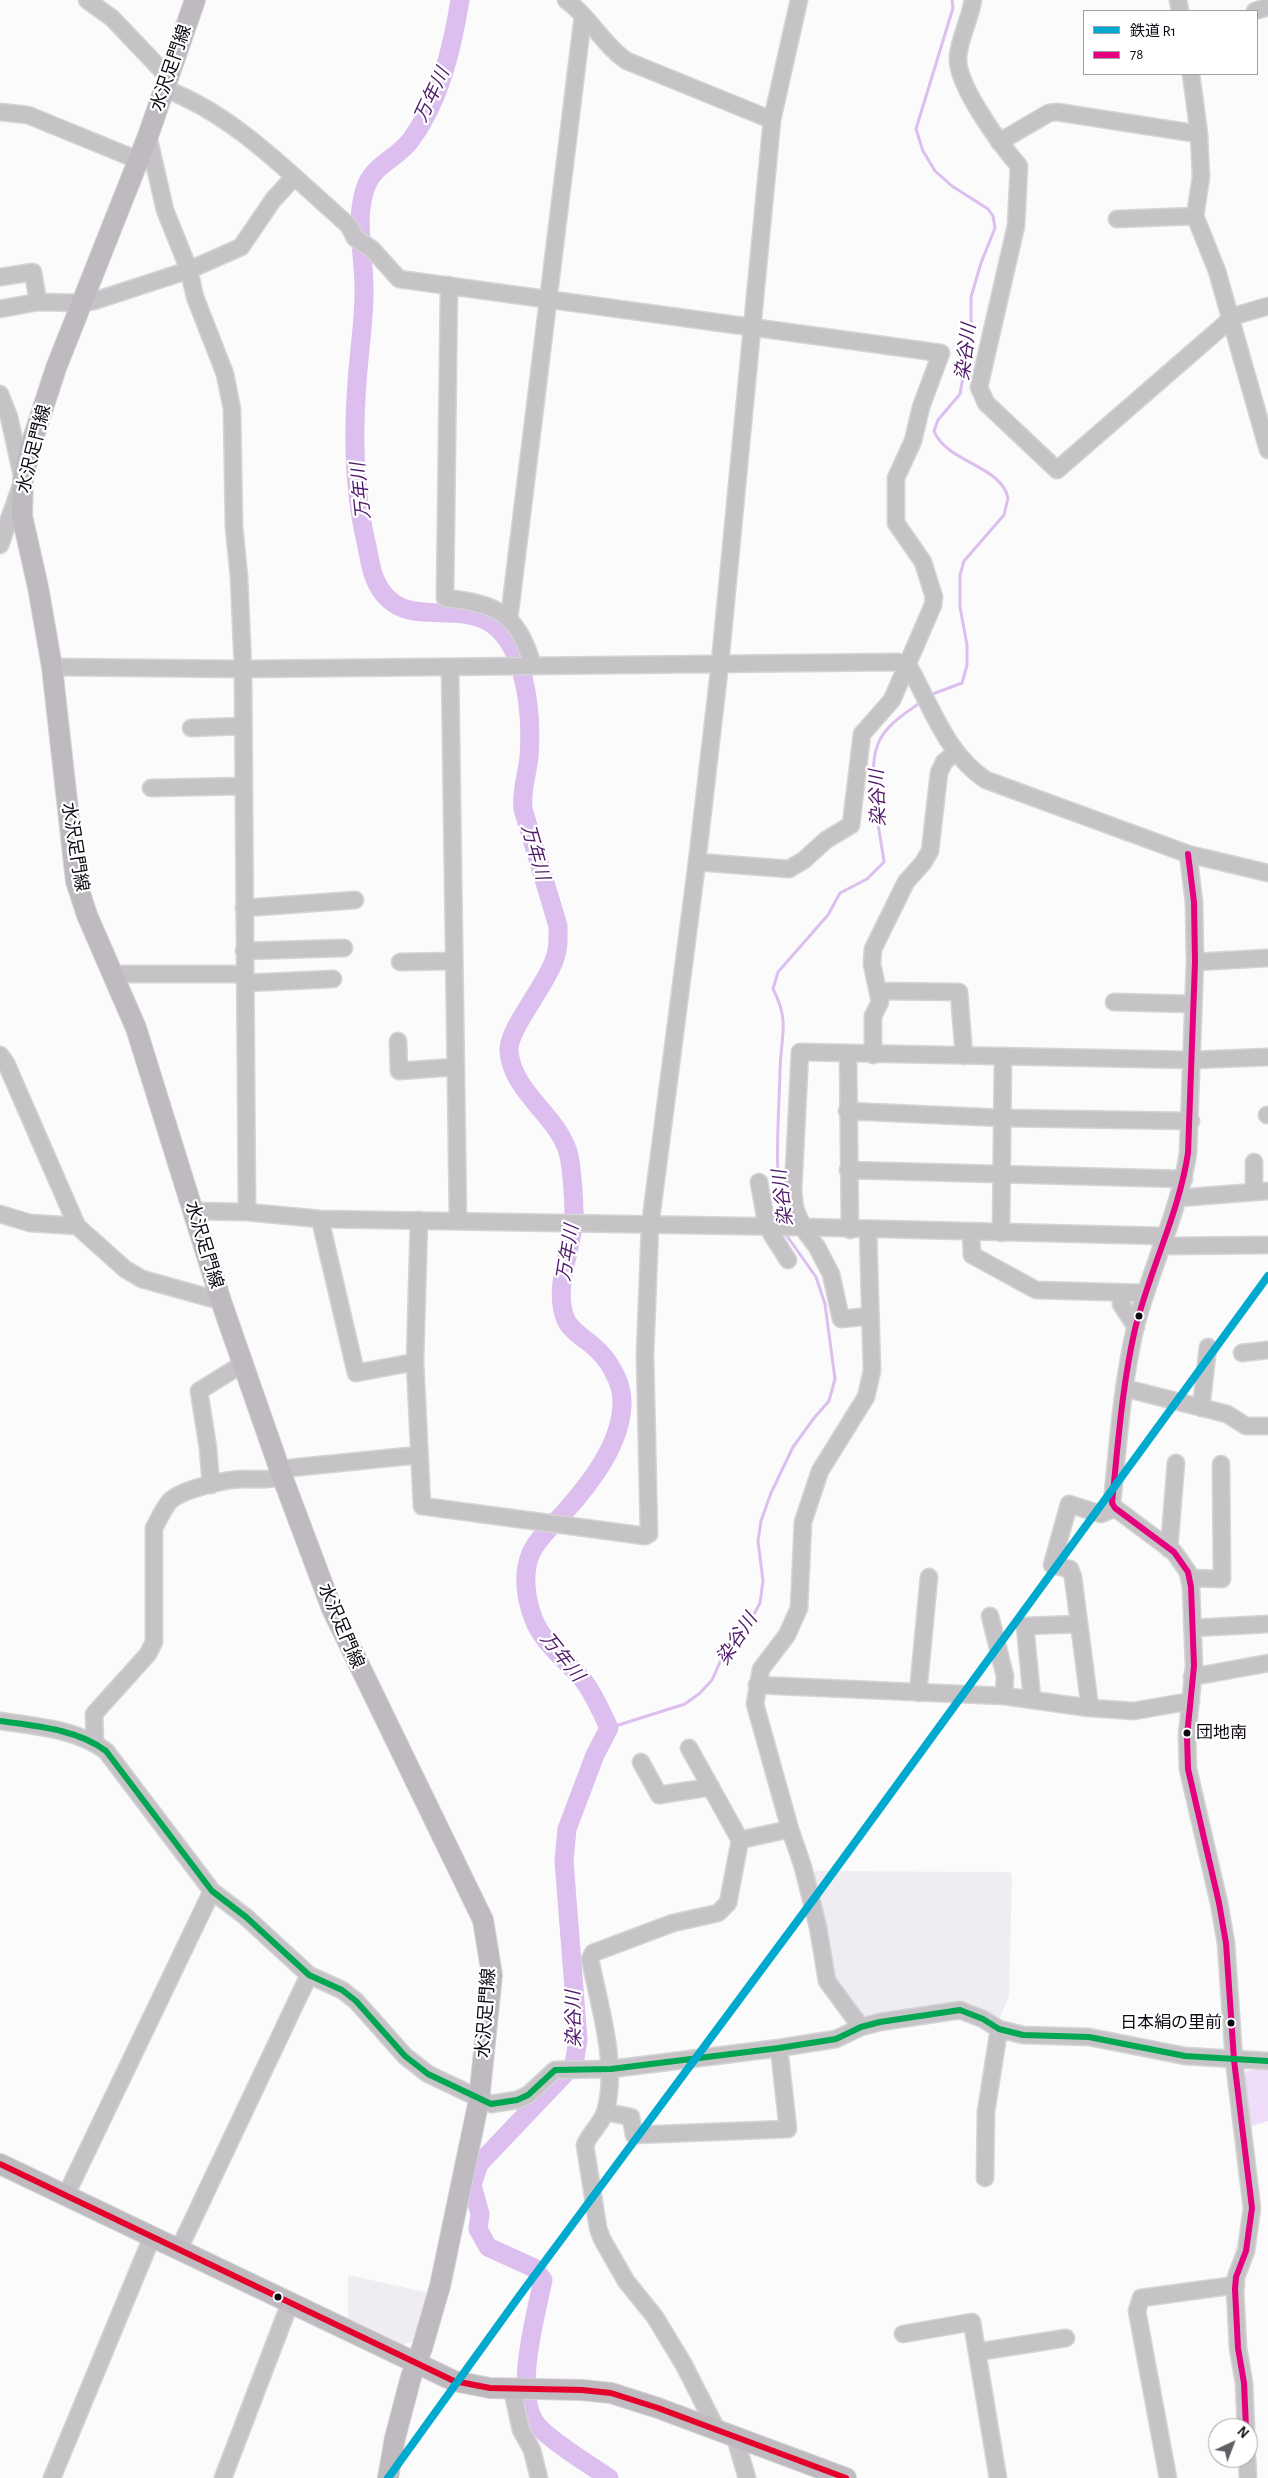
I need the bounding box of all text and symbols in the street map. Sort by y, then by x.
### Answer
legend [1083,10,1258,75]
street label: 水沢足門線 [146,22,196,114]
text: 鉄道 R1 [1130,24,1176,39]
text: 78 [1130,47,1143,62]
water label: 万年川 [410,64,454,126]
water label: 染谷川 [951,322,981,382]
street label: 水沢足門線 [13,403,55,495]
water label: 万年川 [347,461,375,521]
water label: 染谷川 [866,769,890,827]
street label: 水沢足門線 [57,801,93,893]
water label: 万年川 [516,821,554,883]
water label: 染谷川 [768,1168,798,1228]
street label: 水沢足門線 [181,1199,227,1291]
water label: 万年川 [552,1223,584,1283]
unlabelled marker [1134,1311,1144,1321]
street label: 水沢足門線 [313,1580,369,1672]
water label: 染谷川 [712,1609,762,1669]
water label: 万年川 [535,1628,589,1686]
place label: 団地南 [1196,1723,1247,1743]
marker: 団地南 [1182,1728,1192,1738]
street label: 水沢足門線 [472,1967,500,2059]
water label: 染谷川 [562,1990,586,2048]
place label: 日本絹の里前 [1120,2013,1222,2033]
marker: 日本絹の里前 [1226,2018,1236,2028]
unlabelled marker [273,2292,283,2302]
north arrow [1208,2418,1258,2468]
text: N [1234,2424,1251,2441]

